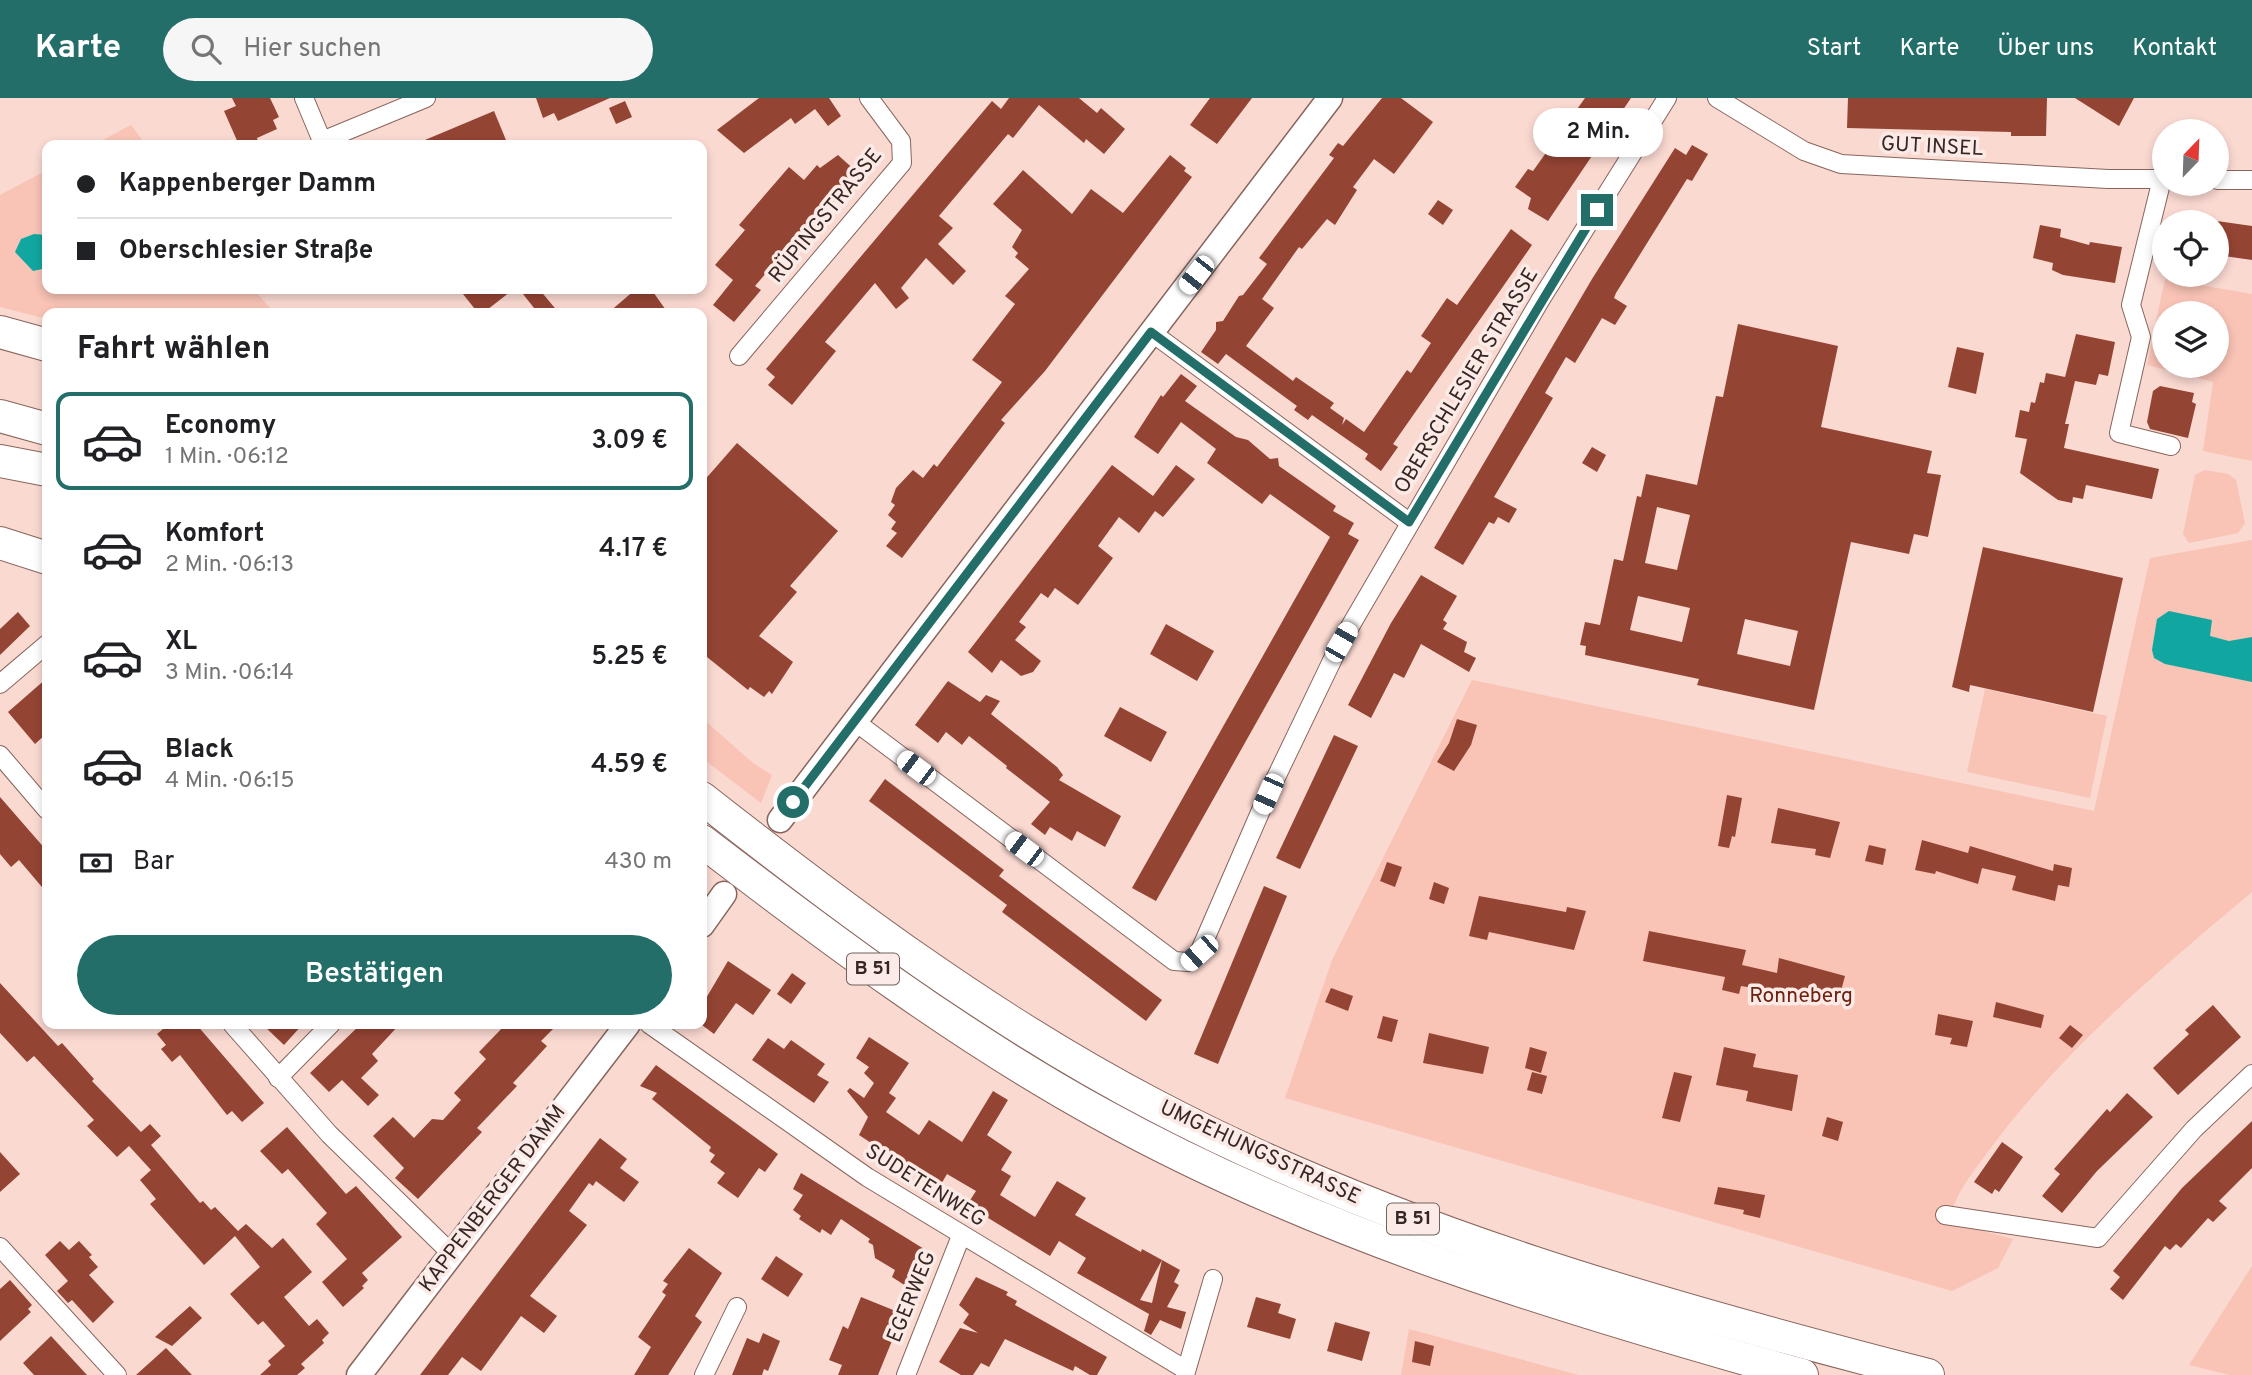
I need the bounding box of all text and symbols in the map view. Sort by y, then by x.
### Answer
search box [163,18,653,81]
text: Karte [35,28,121,70]
icon: search [187,30,225,68]
text: Hier suchen [243,33,382,66]
text: Start [1807,34,1861,64]
text: Karte [1899,34,1959,64]
text: Über uns [1997,34,2094,64]
text: Kontakt [2132,34,2217,64]
callout: 2 Min. [1532,108,1662,158]
text: 2 Min. [1566,118,1630,147]
north arrow [2152,119,2230,196]
map controls [2152,119,2229,378]
street label: GUT INSEL [1880,131,1984,163]
street label: RÜPINGSTRASSE [763,143,889,289]
text: Kappenberger Damm [119,168,376,201]
route end [1581,194,1613,226]
button: locate [2152,210,2229,287]
text: Oberschlesier Straße [119,235,373,268]
car [1175,252,1218,298]
street label: OBERSCHLESIER STRASSE [1389,263,1545,499]
button: layers [2152,301,2229,378]
text: Fahrt wählen [77,330,270,370]
icon: car [81,410,144,473]
text: Economy [165,410,276,443]
text: 3.09 € [591,425,668,458]
text: 1 Min. · 06:12 [165,443,289,472]
icon: car [81,518,144,581]
text: Komfort [165,518,264,551]
text: 4.17 € [599,533,668,566]
text: 2 Min. · 06:13 [165,551,294,580]
car [1322,619,1361,665]
icon: car [81,626,144,689]
text: XL [165,626,197,659]
text: 5.25 € [591,641,668,674]
text: 3 Min. · 06:14 [165,659,294,688]
icon: car [81,734,144,797]
text: Black [165,734,234,767]
car [893,747,940,789]
text: 4.59 € [591,749,668,782]
text: 4 Min. · 06:15 [165,767,295,796]
car [1250,771,1287,817]
route start [777,786,809,818]
car [1001,828,1048,870]
icon: cash [77,844,115,882]
text: Bar [133,846,174,879]
text: 430 m [604,848,672,877]
car [1177,931,1222,975]
button: Bestätigen [77,935,672,1015]
road number: B 51 [847,954,899,984]
park label: Ronneberg [1749,983,1853,1010]
street label: UMGEHUNGSSTRASSE [1155,1095,1365,1211]
street label: KAPPENBERGER DAMM [414,1100,572,1298]
street label: SUDETENWEG [860,1138,990,1234]
road number: B 51 [1387,1204,1439,1234]
street label: EGERWEG [881,1247,943,1347]

